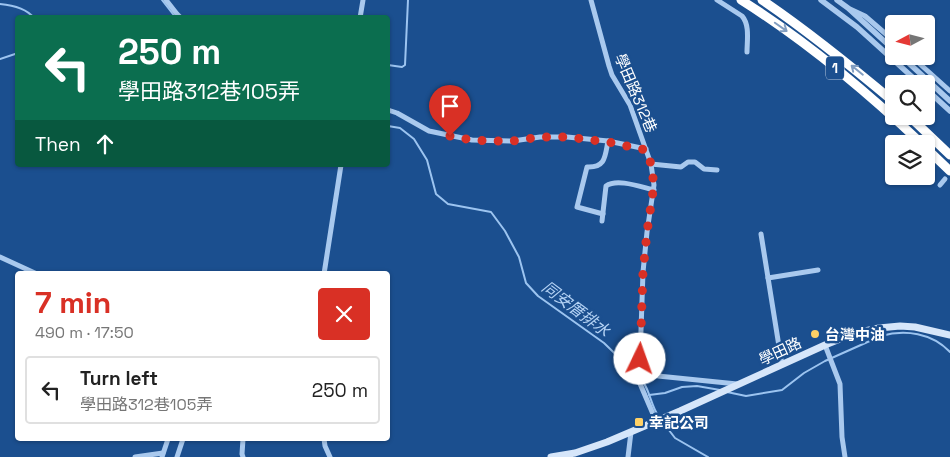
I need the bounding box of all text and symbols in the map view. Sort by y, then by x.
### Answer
north arrow [885,15,935,65]
map controls [885,15,935,185]
one-way arrow [774,22,788,32]
text: 250 m [118,30,221,74]
icon: left [35,35,100,100]
street label: 學田路312巷 [611,51,661,135]
road number: 1 [826,56,844,80]
one-way arrow [850,65,863,76]
button: search [885,75,935,125]
text: 學田路312巷105弄 [118,77,300,105]
pin [429,85,471,136]
icon: arrive [436,92,464,120]
icon: ahead [91,130,119,158]
text: Then [35,132,81,157]
button: layers [885,135,935,185]
water label: 同安厝排水 [538,277,615,342]
text: 7 min [35,283,111,322]
button: close [318,288,370,340]
text: 490 m · 17:50 [35,322,134,343]
place label: 台灣中油 [825,325,885,344]
marker: 台灣中油 [809,328,821,340]
position arrow [613,332,665,384]
street label: 學田路 [756,333,804,369]
text: Turn left [80,366,158,391]
icon: left [37,376,65,404]
text: 250 m [312,378,368,403]
text: 學田路312巷105弄 [80,394,212,415]
place label: 幸記公司 [649,413,709,432]
marker: 幸記公司 [633,416,645,428]

